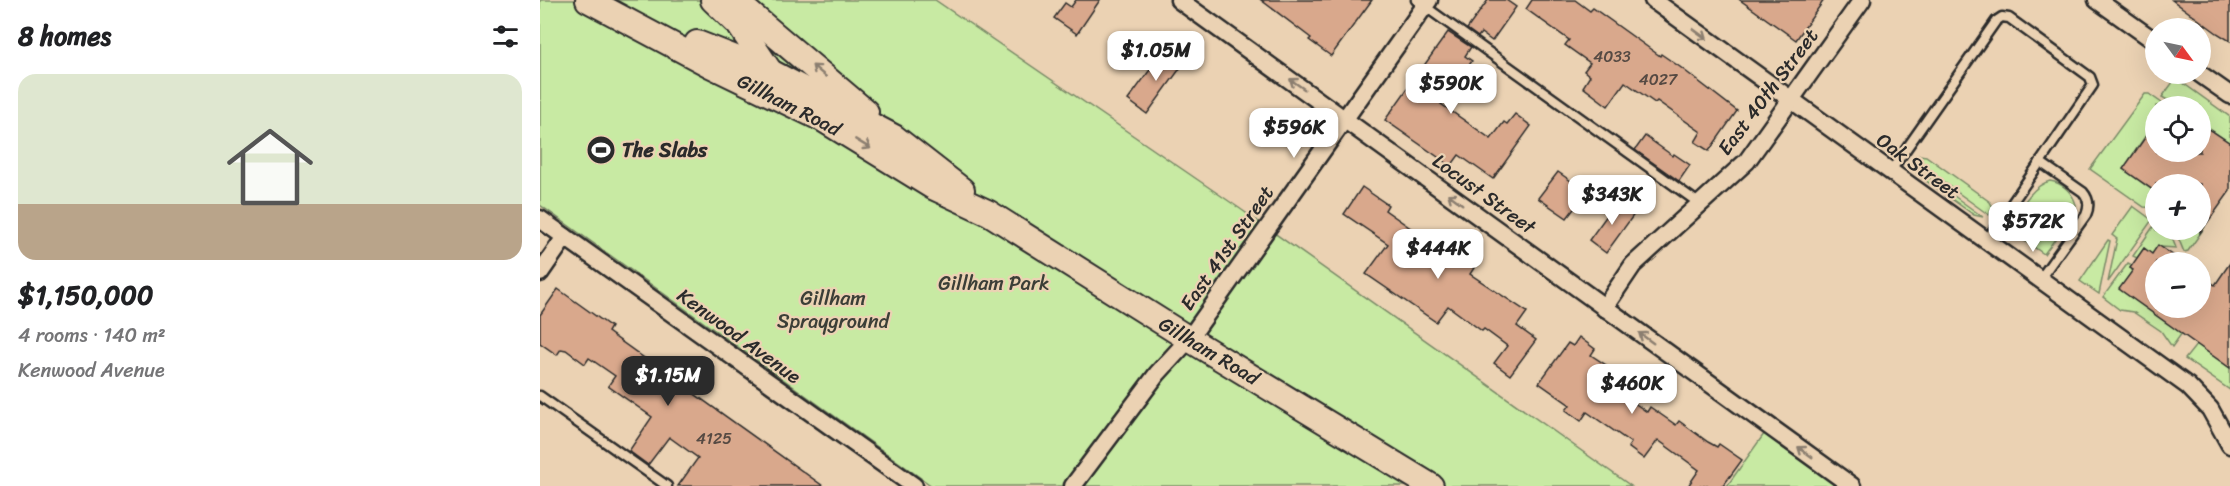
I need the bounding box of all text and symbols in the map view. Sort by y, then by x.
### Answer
text: 8 homes [18,13,111,59]
north arrow [2145,18,2211,84]
map controls [2145,18,2211,318]
icon: filters [489,20,522,53]
street label: East 40th Street [1708,21,1828,163]
one-way arrow [1692,28,1708,40]
pin: $1.05M [1107,31,1205,82]
text: $1.05M [1121,33,1191,68]
house number: 4033 [1593,42,1631,71]
street label: Gillham Road [731,64,849,147]
pin: $590K [1409,64,1493,115]
one-way arrow [811,65,827,78]
house number: 4027 [1639,65,1678,94]
text: $590K [1420,66,1482,101]
one-way arrow [1289,78,1305,90]
button: locate [2145,96,2211,162]
pin: $596K [1252,108,1336,159]
text: $596K [1263,110,1325,145]
icon: home [216,113,324,221]
street label: Oak Street [1868,123,1968,209]
place label: The Slabs [622,133,708,168]
sports icon: The Slabs [585,134,617,166]
one-way arrow [854,138,871,150]
street label: Locust Street [1425,144,1544,244]
button: + [2145,174,2211,240]
pin: $343K [1570,175,1654,226]
text: $343K [1582,177,1642,212]
street label: East 41st Street [1171,178,1283,318]
one-way arrow [1447,192,1463,205]
pin: $572K [1991,202,2075,253]
text: $572K [2003,204,2063,239]
pin: $444K [1396,229,1480,280]
text: $444K [1406,231,1470,266]
button: − [2145,252,2211,318]
park label: Gillham Park [938,266,1050,301]
text: $1,150,000 [18,272,153,318]
street label: Kenwood Avenue [669,279,809,393]
park label: Gillham Sprayground [777,281,891,339]
street label: Gillham Road [1152,307,1268,396]
text: 4 rooms · 140 m² [18,318,166,353]
one-way arrow [1639,332,1655,344]
text: Kenwood Avenue [18,353,165,388]
pin: $1.15M [619,356,717,407]
text: $1.15M [635,358,701,393]
pin: $460K [1590,364,1674,415]
text: $460K [1601,366,1663,401]
house number: 4125 [696,424,732,453]
one-way arrow [1797,446,1813,458]

